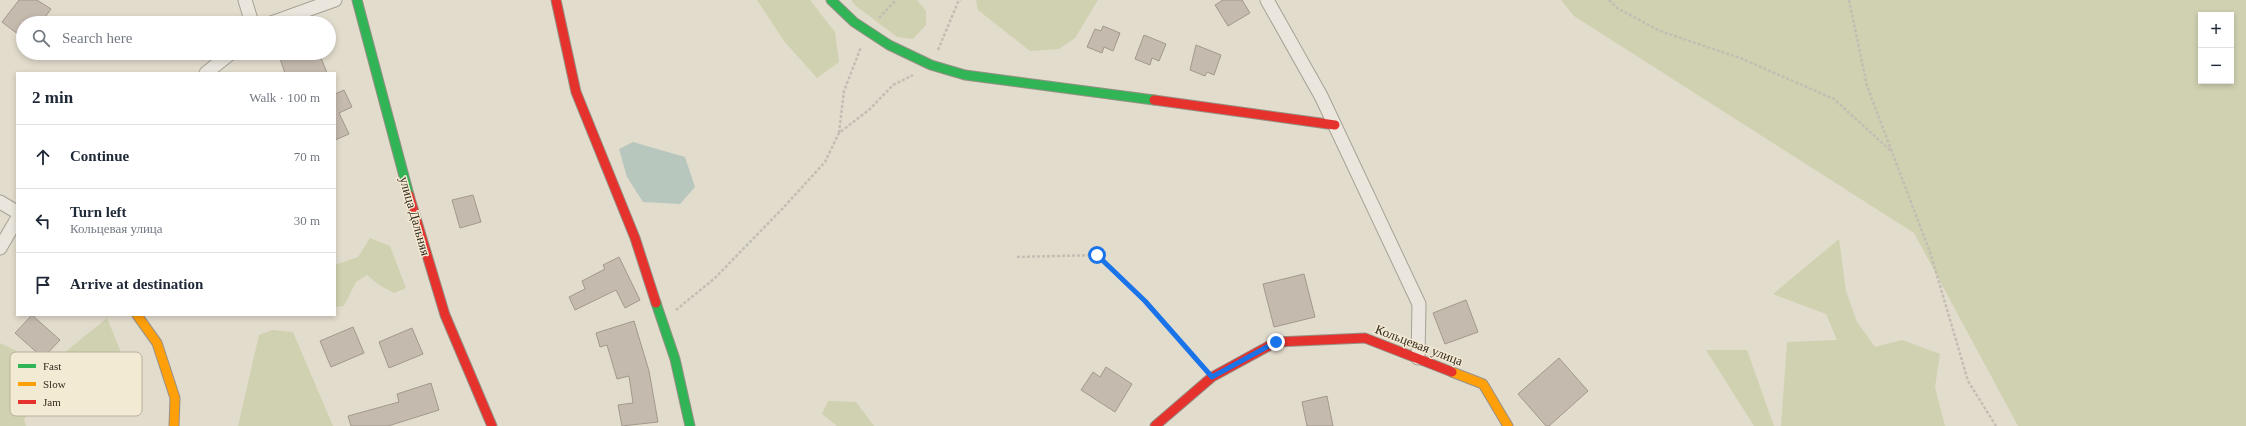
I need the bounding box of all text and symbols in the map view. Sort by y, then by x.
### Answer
map controls [2198,12,2234,84]
button: + [2198,12,2234,48]
search box [16,16,336,60]
icon: search [30,27,52,49]
text: Search here [62,30,132,46]
button: − [2198,48,2234,84]
text: 2 min [32,88,73,107]
text: Walk · 100 m [249,90,320,105]
icon: ahead [32,146,54,168]
text: Continue [70,148,129,164]
text: 70 m [294,149,320,164]
street label: улица Дальняя [397,175,433,257]
text: Turn left [70,204,127,220]
icon: left [32,210,54,232]
text: 30 m [294,213,320,228]
text: Кольцевая улица [70,221,163,236]
route start [1088,246,1106,264]
icon: arrive [32,274,54,296]
text: Arrive at destination [70,276,203,292]
street label: Кольцевая улица [1373,321,1465,369]
route end [1267,333,1285,351]
legend [10,352,142,416]
text: Fast [43,360,61,372]
text: Slow [43,378,66,390]
text: Jam [43,396,61,408]

